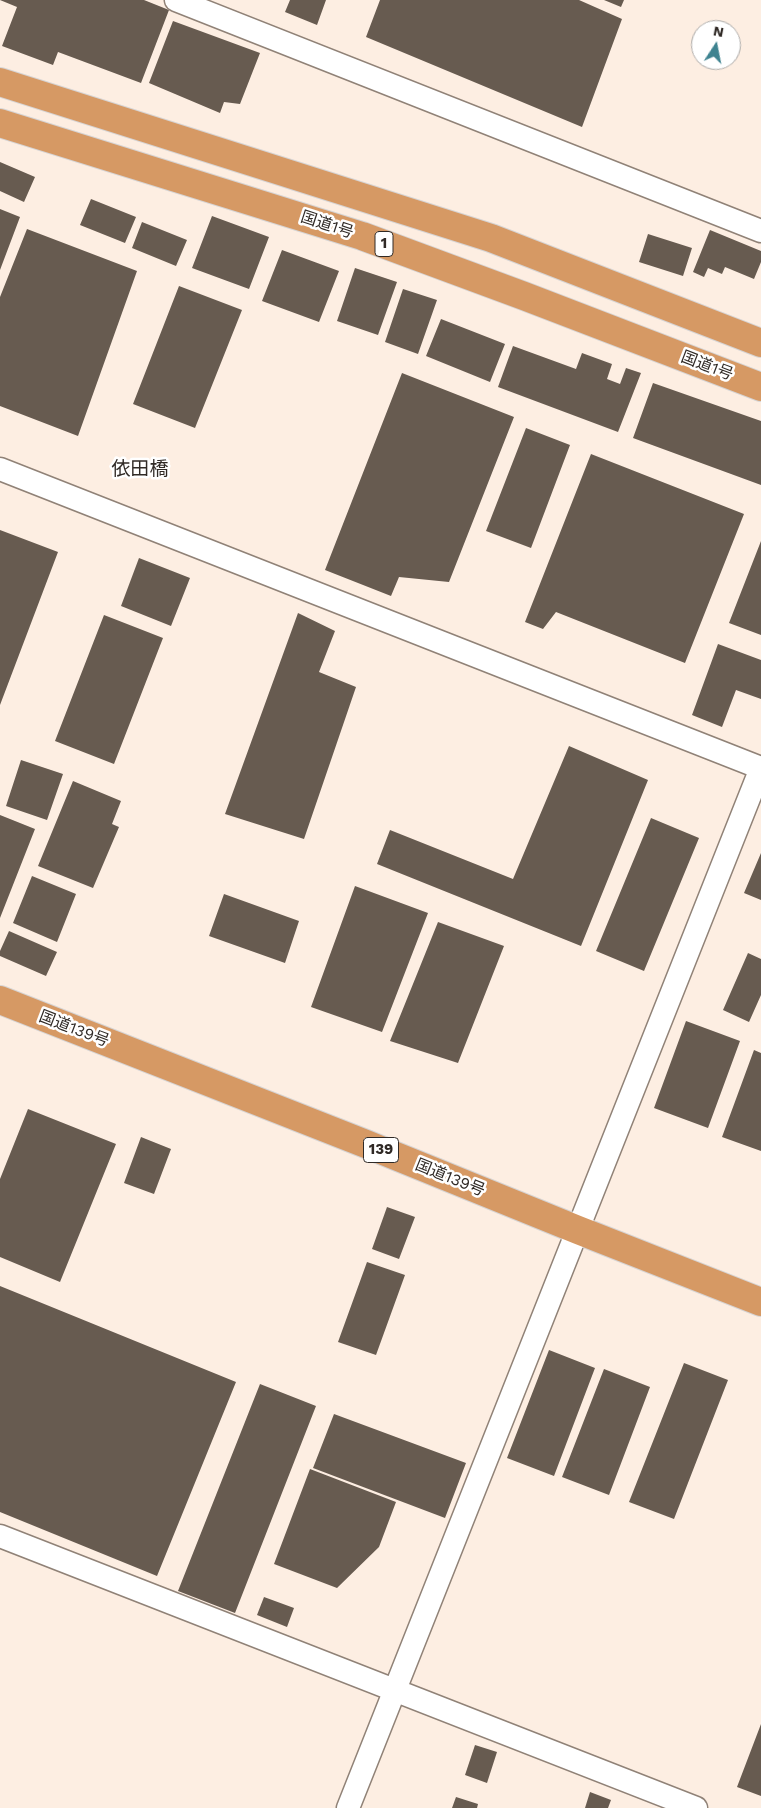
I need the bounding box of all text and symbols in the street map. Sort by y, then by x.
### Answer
north arrow [691,20,741,70]
text: N [712,22,725,40]
street label: 国道1号 [298,207,356,243]
road number: 1 [375,232,393,256]
street label: 国道1号 [678,347,736,385]
district label: 依田橋 [112,458,168,480]
street label: 国道139号 [36,1007,112,1051]
road number: 139 [364,1138,398,1162]
street label: 国道139号 [412,1155,488,1201]

